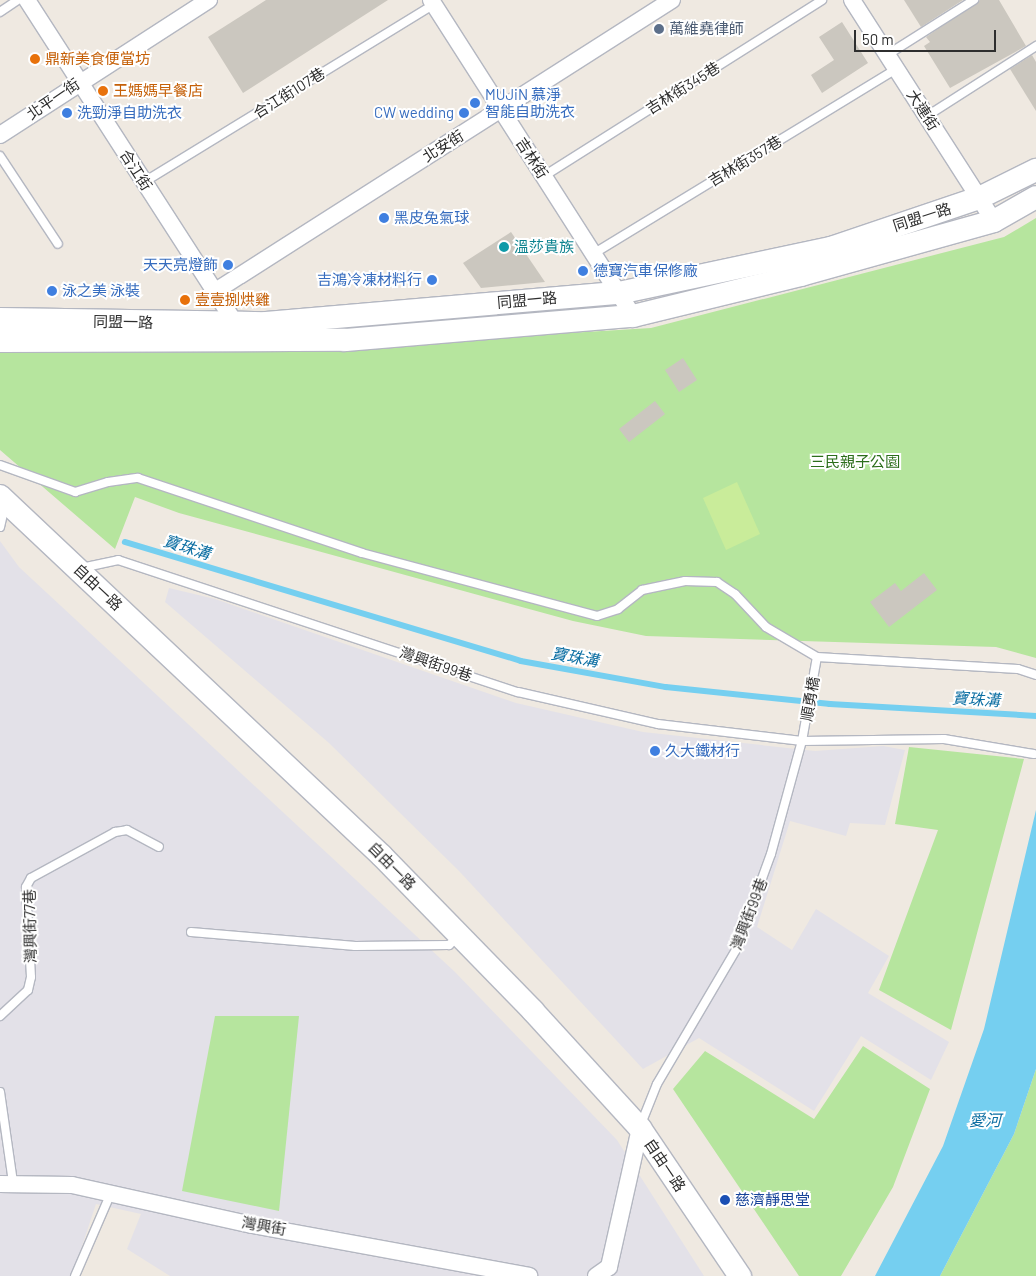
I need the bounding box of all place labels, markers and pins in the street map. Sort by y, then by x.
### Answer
place label: 萬維堯律師 [669,20,744,38]
marker: 萬維堯律師 [653,23,665,35]
place label: 鼎新美食便當坊 [45,50,150,68]
marker: 鼎新美食便當坊 [29,53,41,65]
place label: 王媽媽早餐店 [113,82,203,100]
marker: 王媽媽早餐店 [97,85,109,97]
place label: MUJiN 慕淨 智能自助洗衣 [485,85,575,120]
marker: MUJiN 慕淨 智能自助洗衣 [469,97,481,109]
place label: 洗勁淨自助洗衣 [77,104,182,122]
place label: CW wedding [374,104,454,122]
marker: 洗勁淨自助洗衣 [61,107,73,119]
marker: CW wedding [458,107,470,119]
place label: 黑皮兔氣球 [394,209,469,227]
marker: 黑皮兔氣球 [378,212,390,224]
place label: 溫莎貴族 [514,238,574,256]
marker: 溫莎貴族 [498,241,510,253]
place label: 天天亮燈飾 [143,256,218,274]
marker: 天天亮燈飾 [222,259,234,271]
place label: 德寶汽車保修廠 [593,262,698,280]
marker: 德寶汽車保修廠 [577,265,589,277]
place label: 吉鴻冷凍材料行 [317,271,422,289]
marker: 吉鴻冷凍材料行 [426,274,438,286]
place label: 泳之美 泳裝 [62,282,140,300]
marker: 泳之美 泳裝 [46,285,58,297]
place label: 壹壹捌烘雞 [195,291,270,309]
marker: 壹壹捌烘雞 [179,294,191,306]
place label: 久大鐵材行 [665,742,740,760]
marker: 久大鐵材行 [649,745,661,757]
place label: 慈濟靜思堂 [735,1191,810,1209]
marker: 慈濟靜思堂 [719,1194,731,1206]

